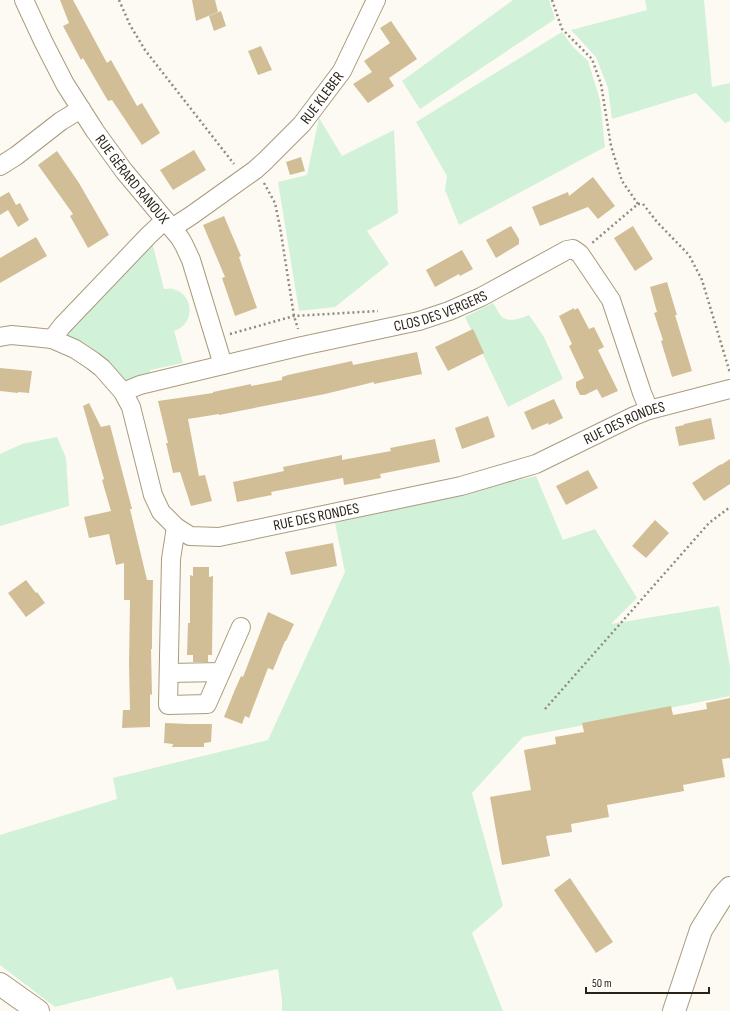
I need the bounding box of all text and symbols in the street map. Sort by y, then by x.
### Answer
street label: RUE KLEBER [296,68,348,128]
street label: RUE GÉRARD RANOUX [91,131,173,228]
street label: CLOS DES VERGERS [392,286,491,336]
street label: RUE DES RONDES [581,397,667,449]
street label: RUE DES RONDES [272,499,361,535]
scale bar [586,969,709,995]
text: 50 m [592,976,612,991]

